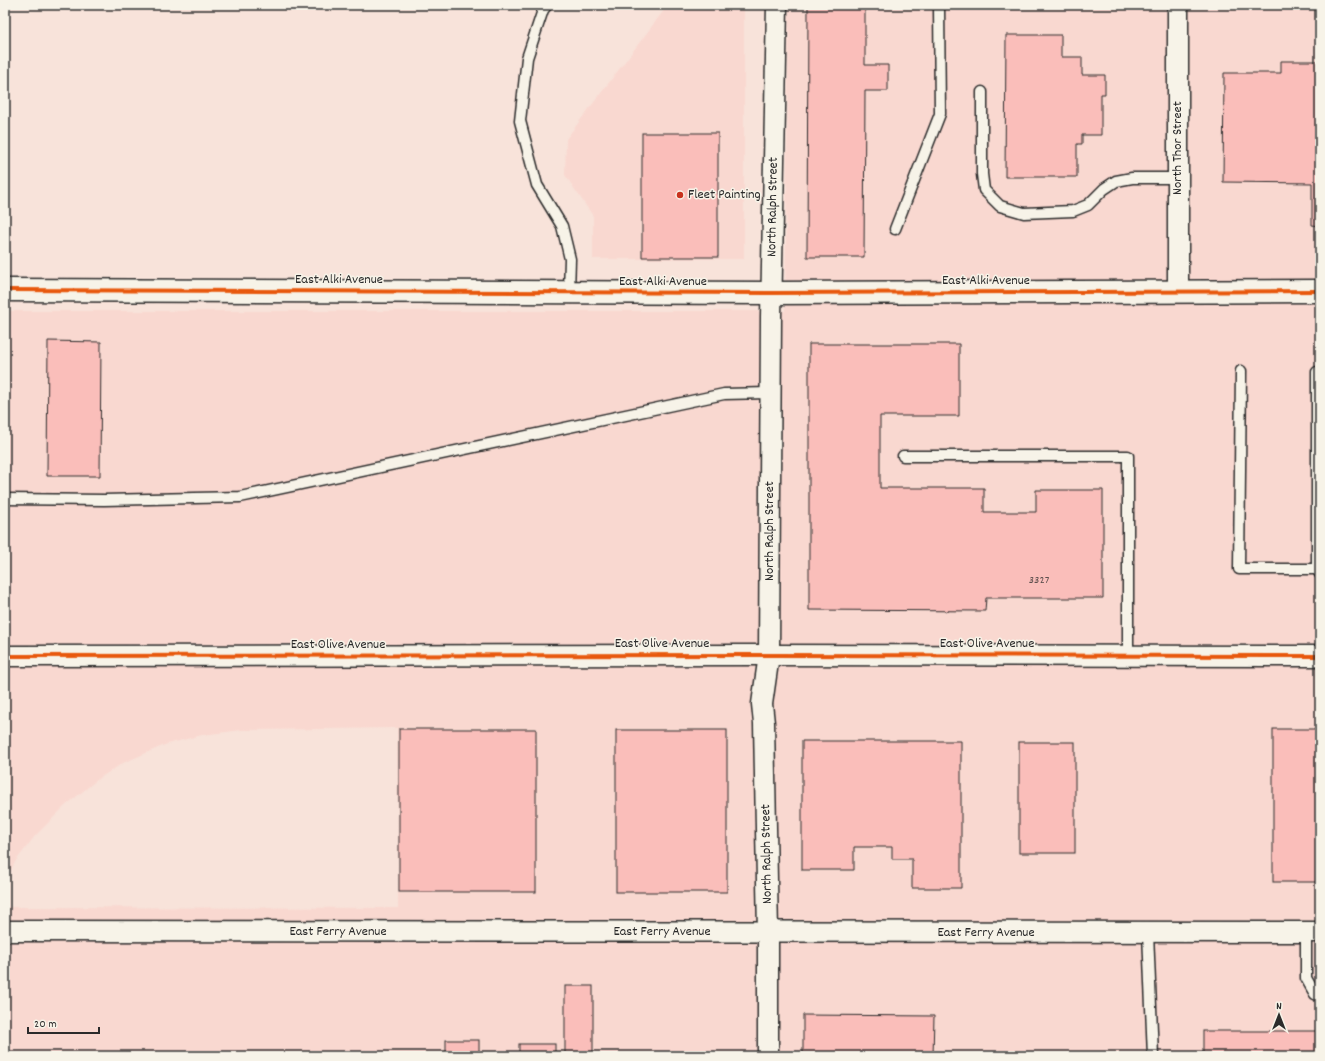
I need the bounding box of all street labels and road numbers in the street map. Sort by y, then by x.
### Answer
street label: North Thor Street [1168,101,1188,195]
street label: North Ralph Street [762,157,784,257]
street label: East Alki Avenue [295,270,383,290]
street label: East Alki Avenue [942,271,1030,291]
street label: East Alki Avenue [619,272,707,292]
street label: North Ralph Street [760,481,780,581]
street label: East Olive Avenue [615,634,709,654]
street label: East Olive Avenue [940,634,1034,654]
street label: East Olive Avenue [291,635,385,655]
street label: North Ralph Street [756,804,778,904]
street label: East Ferry Avenue [289,922,387,942]
street label: East Ferry Avenue [613,922,711,942]
street label: East Ferry Avenue [937,923,1035,943]

